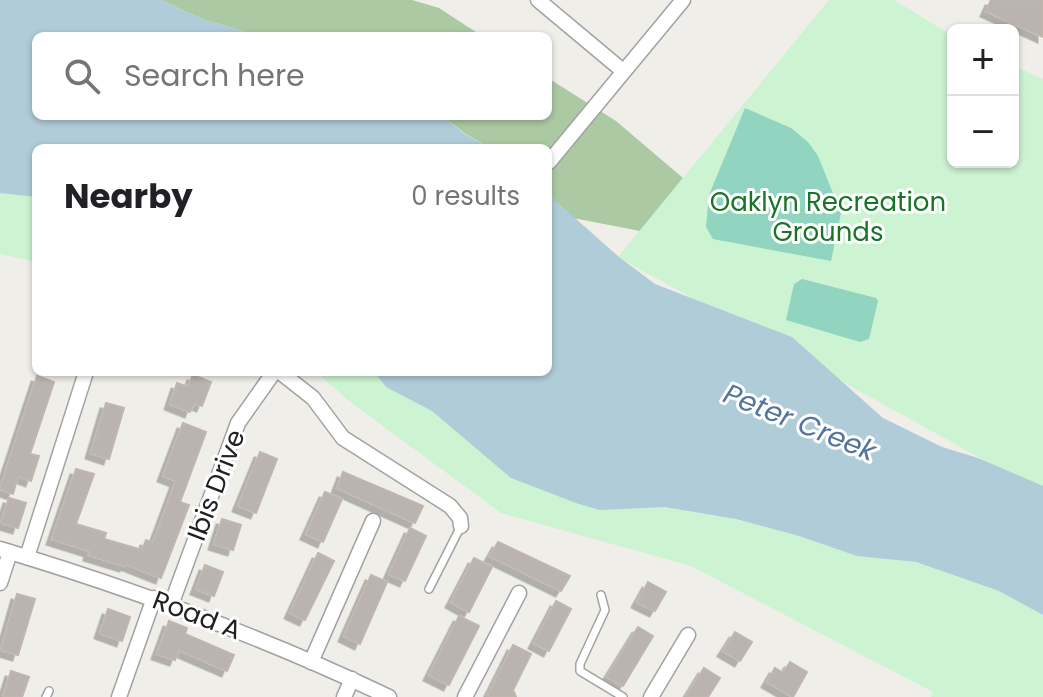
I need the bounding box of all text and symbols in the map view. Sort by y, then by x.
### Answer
map controls [947,24,1019,168]
button: + [947,24,1019,96]
search box [32,32,552,120]
icon: search [60,54,104,98]
text: Search here [124,54,305,97]
button: − [947,96,1019,168]
text: Nearby [64,172,193,220]
text: 0 results [411,178,520,214]
park label: Oaklyn Recreation Grounds [710,184,946,250]
water label: Peter Creek [718,374,883,471]
street label: Ibis Drive [178,424,254,546]
street label: Road A [148,582,246,648]

